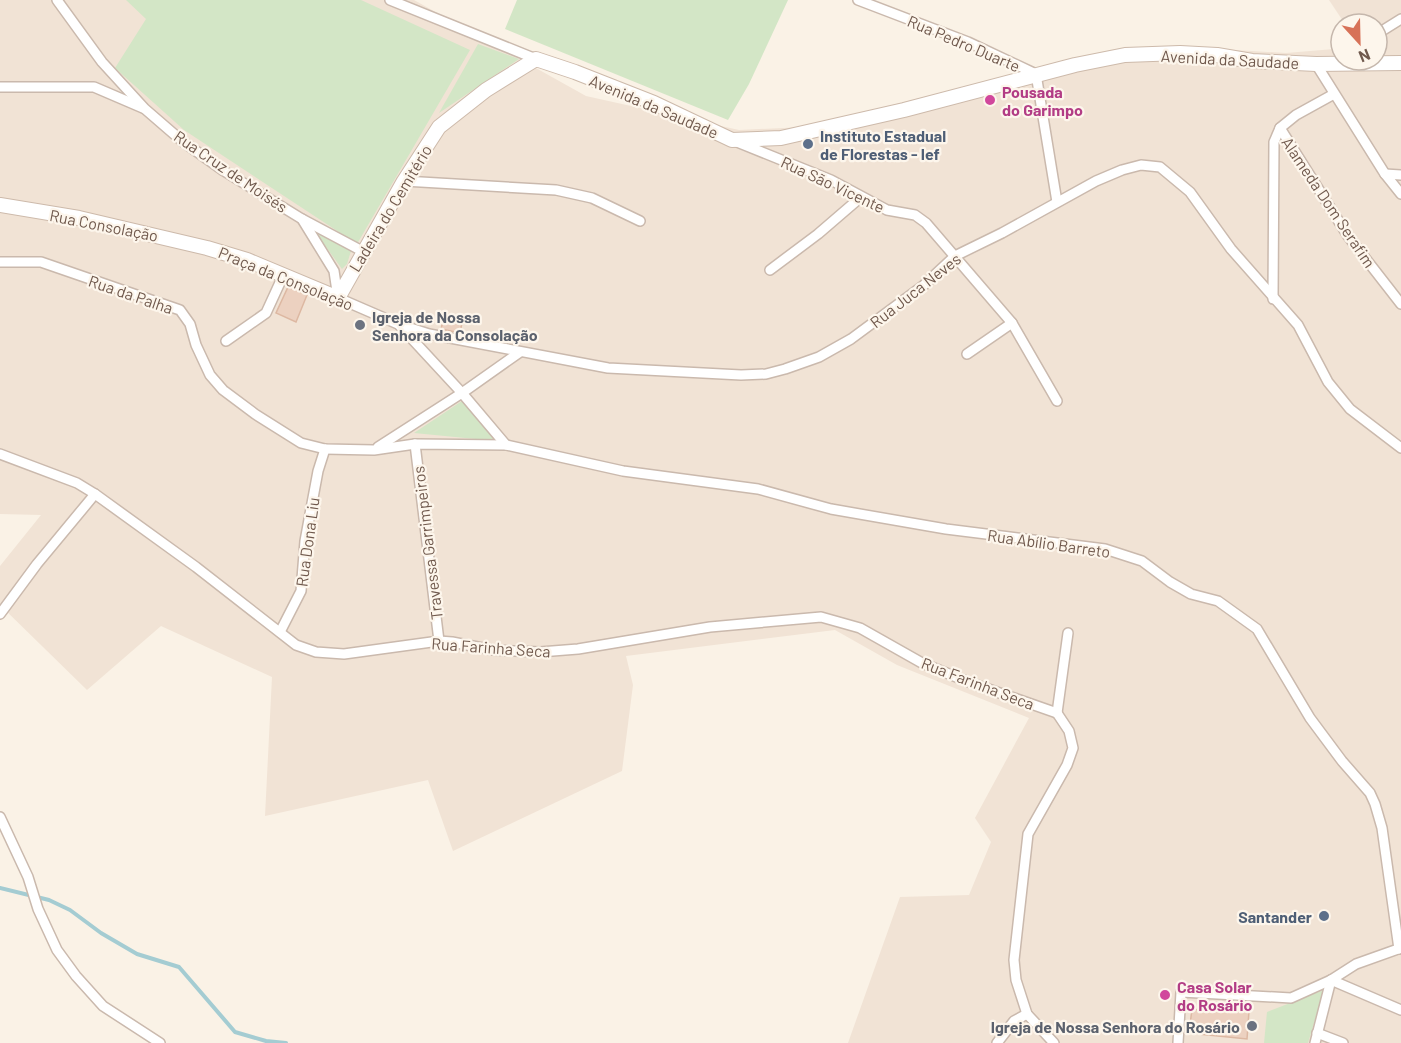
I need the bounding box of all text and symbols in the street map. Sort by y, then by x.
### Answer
street label: Rua Pedro Duarte [905,11,1023,75]
north arrow [1329,12,1389,72]
street label: Avenida da Saudade [1160,46,1300,72]
text: N [1356,46,1373,67]
street label: Avenida da Saudade [587,70,721,142]
place label: Pousada do Garimpo [1002,82,1083,119]
marker: Pousada do Garimpo [983,93,997,107]
street label: Rua Cruz de Moisés [171,126,291,216]
place label: Instituto Estadual de Florestas - Ief [820,126,946,163]
street label: Alameda Dom Serafim [1278,133,1380,271]
marker: Instituto Estadual de Florestas - Ief [801,137,815,151]
street label: Ladeira do Cemitério [345,141,435,275]
street label: Rua São Vicente [778,152,888,216]
street label: Rua Consolação [48,205,160,245]
street label: Praça da Consolação [216,242,356,314]
street label: Rua Juca Neves [866,249,964,331]
street label: Rua da Palha [86,271,176,317]
place label: Igreja de Nossa Senhora da Consolação [372,307,538,344]
marker: Igreja de Nossa Senhora da Consolação [353,318,367,332]
street label: Travessa Garrimpeiros [408,465,446,621]
street label: Rua Dona Liu [291,496,323,588]
street label: Rua Abílio Barreto [986,525,1112,561]
street label: Rua Farinha Seca [431,633,551,661]
street label: Rua Farinha Seca [919,653,1037,713]
place label: Santander [1238,907,1312,926]
marker: Santander [1317,909,1331,923]
place label: Casa Solar do Rosário [1177,977,1252,1014]
marker: Casa Solar do Rosário [1158,988,1172,1002]
place label: Igreja de Nossa Senhora do Rosário [991,1017,1240,1036]
marker: Igreja de Nossa Senhora do Rosário [1245,1019,1259,1033]

